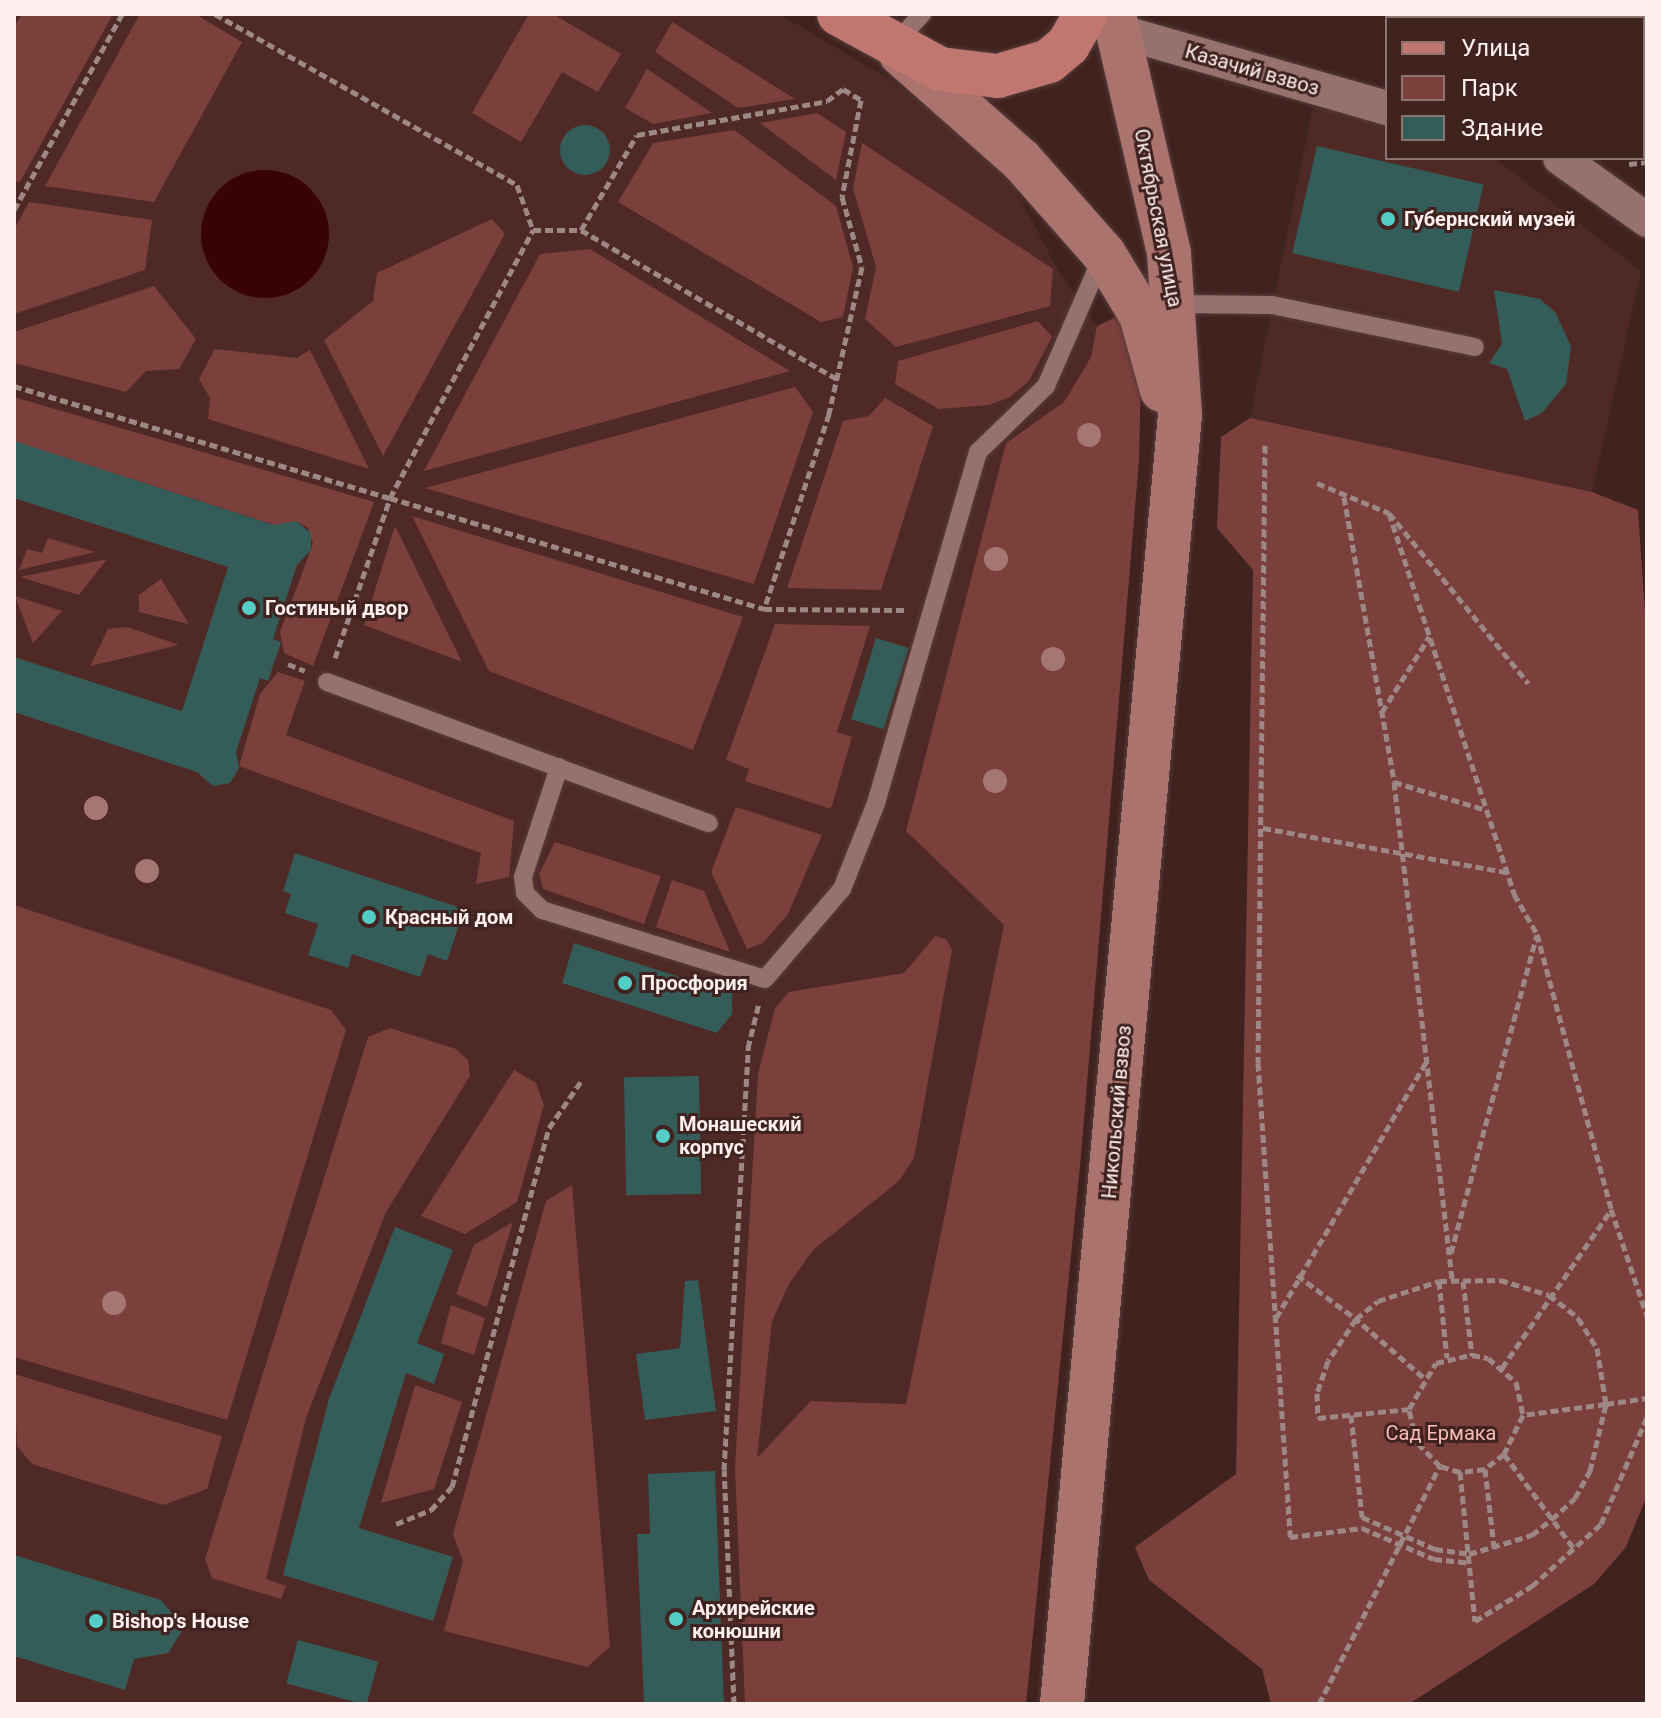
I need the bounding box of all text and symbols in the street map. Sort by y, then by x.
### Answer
legend [1385,16,1645,160]
text: Улица [1461,34,1530,62]
street label: Казачий взвоз [1182,39,1322,101]
text: Парк [1461,74,1518,102]
text: Здание [1461,114,1543,142]
street label: Октябрьская улица [1129,127,1187,309]
place label: Губернский музей [1404,207,1575,231]
marker: Губернский музей [1379,210,1397,228]
place label: Гостиный двор [265,596,408,620]
marker: Гостиный двор [240,599,258,617]
place label: Красный дом [385,905,513,929]
marker: Красный дом [360,908,378,926]
place label: Просфория [641,971,748,995]
marker: Просфория [616,974,634,992]
street label: Никольский взвоз [1097,1024,1137,1200]
place label: Монашеский корпус [679,1112,801,1159]
marker: Монашеский корпус [654,1127,672,1145]
park label: Сад Ермака [1386,1421,1496,1445]
place label: Архирейские конюшни [692,1596,815,1643]
place label: Bishop's House [112,1609,249,1633]
marker: Архирейские конюшни [667,1610,685,1628]
marker: Bishop's House [87,1612,105,1630]

